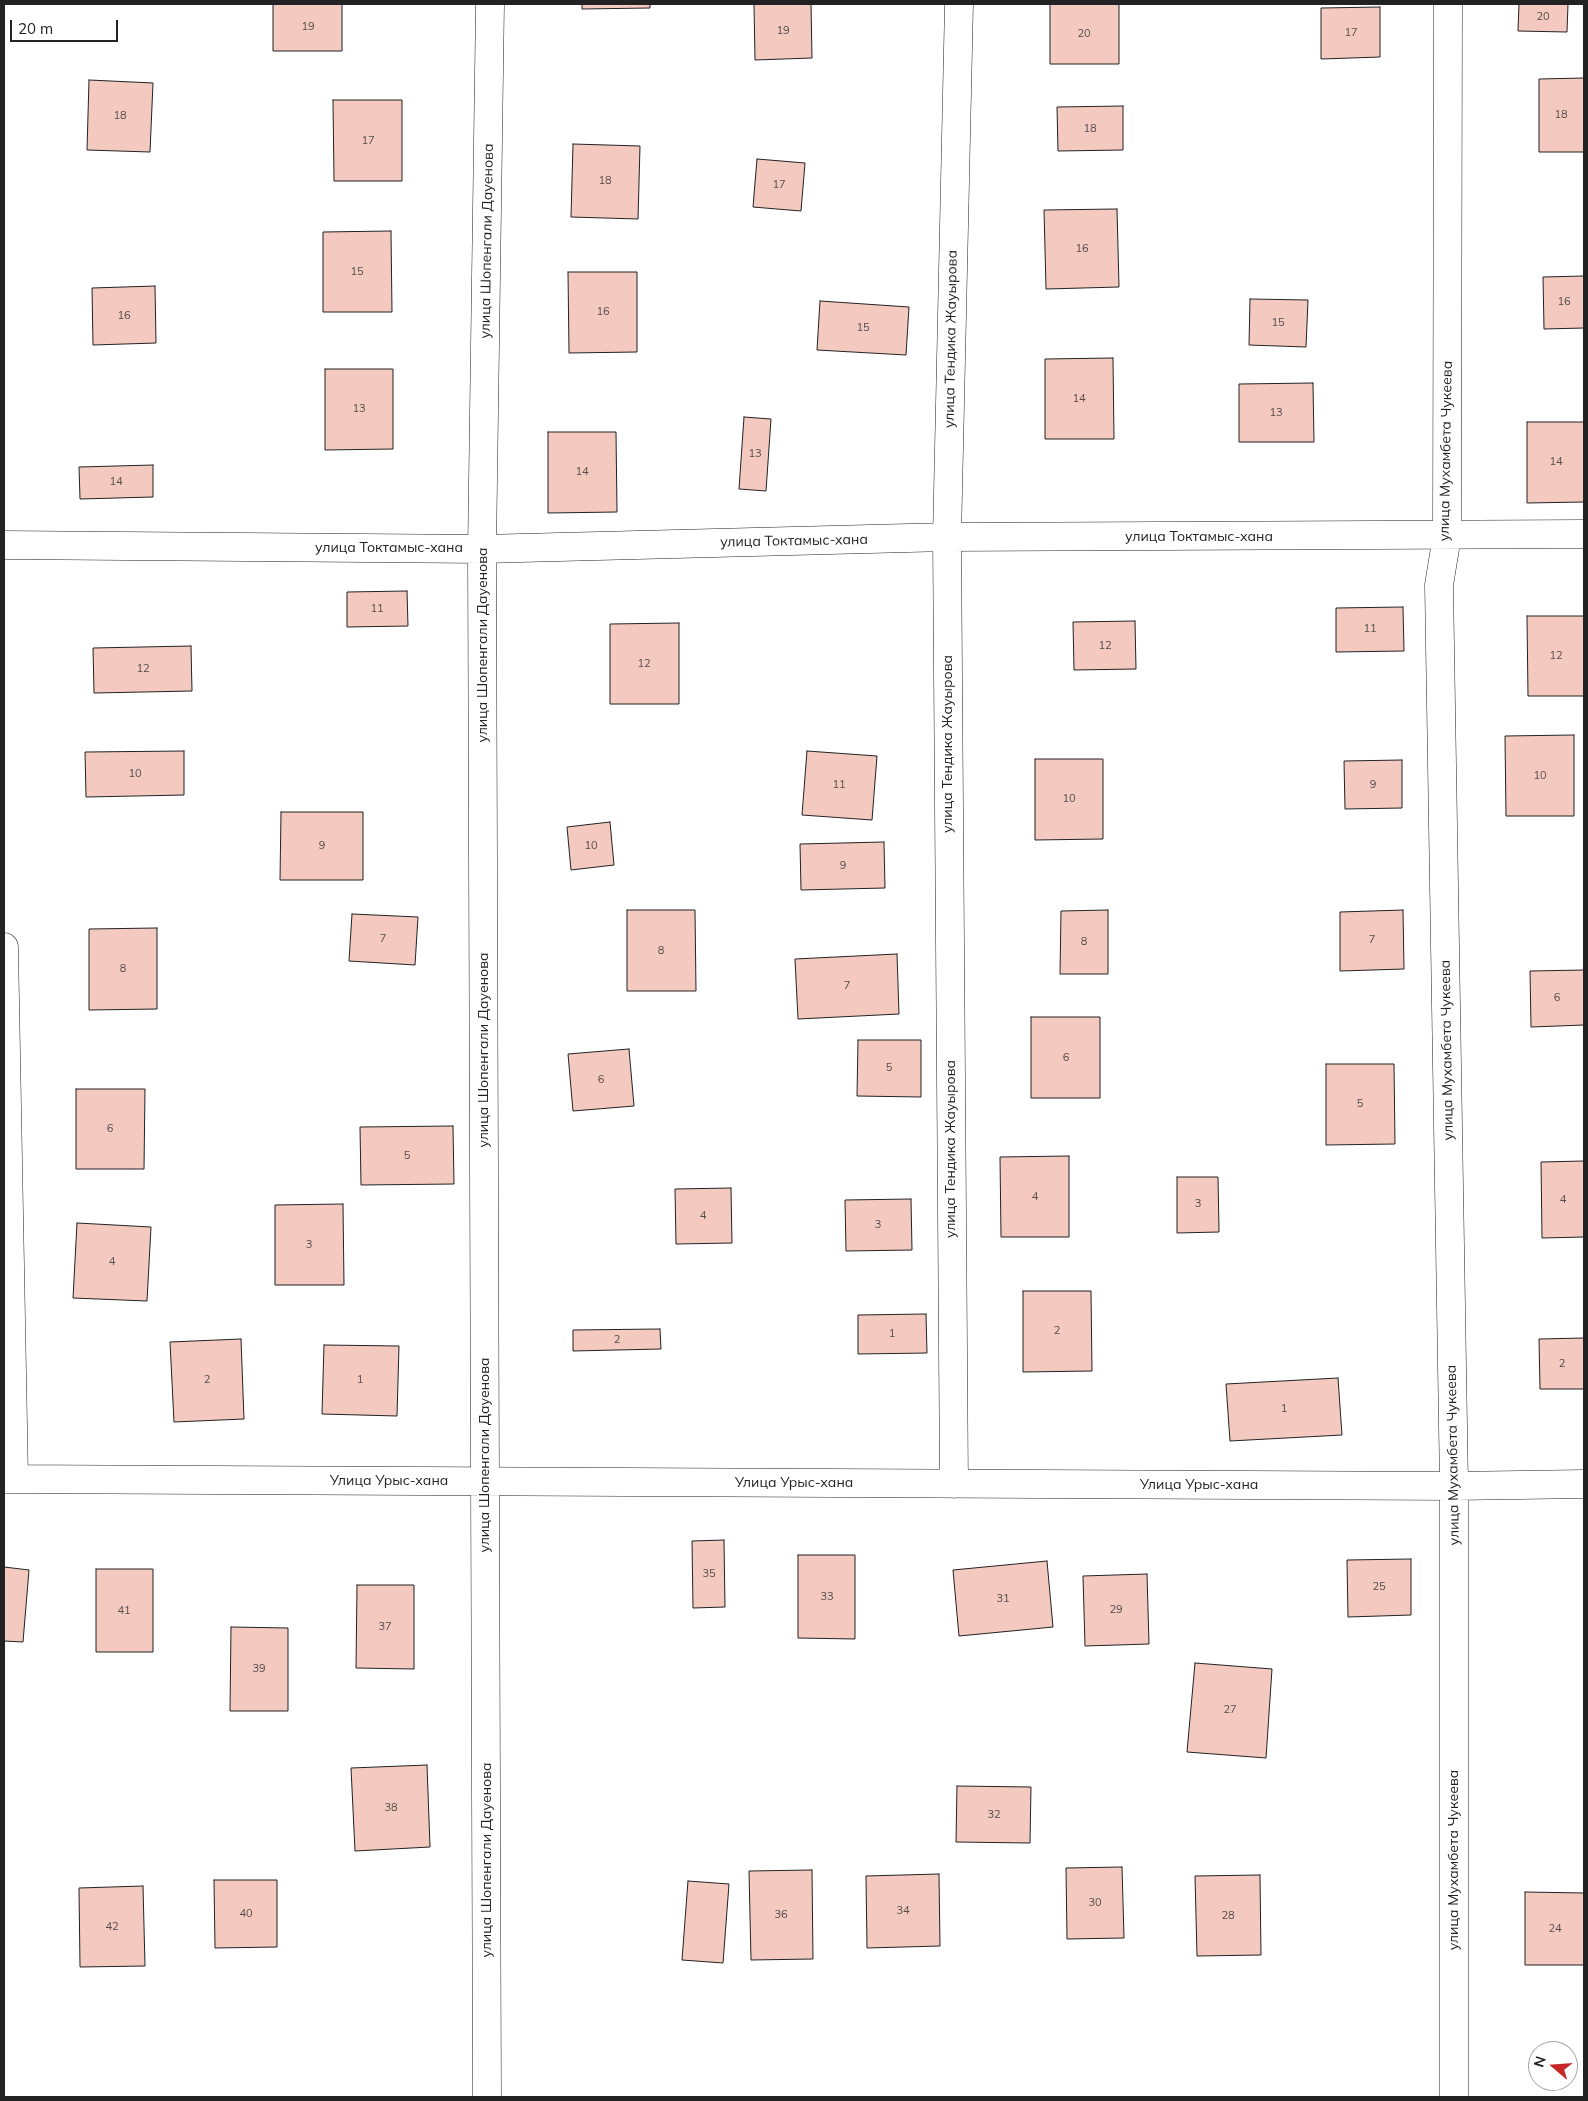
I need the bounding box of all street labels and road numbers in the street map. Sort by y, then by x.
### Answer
street label: улица Шопенгали Дауенова [477,143,497,339]
street label: улица Тендика Жауырова [941,250,961,428]
street label: улица Мухамбета Чукеева [1436,361,1456,541]
street label: улица Токтамыс-хана [1125,529,1273,545]
street label: улица Токтамыс-хана [720,531,868,551]
street label: улица Токтамыс-хана [315,540,463,556]
street label: улица Шопенгали Дауенова [475,547,491,743]
street label: улица Тендика Жауырова [940,655,956,833]
street label: улица Шопенгали Дауенова [476,952,492,1148]
street label: улица Мухамбета Чукеева [1437,960,1457,1140]
street label: улица Тендика Жауырова [943,1060,959,1238]
street label: улица Шопенгали Дауенова [477,1357,493,1553]
street label: улица Мухамбета Чукеева [1443,1365,1463,1545]
street label: Улица Урыс-хана [330,1473,448,1489]
street label: Улица Урыс-хана [735,1475,853,1491]
street label: Улица Урыс-хана [1140,1477,1258,1493]
street label: улица Шопенгали Дауенова [479,1762,495,1958]
street label: улица Мухамбета Чукеева [1446,1770,1462,1950]

